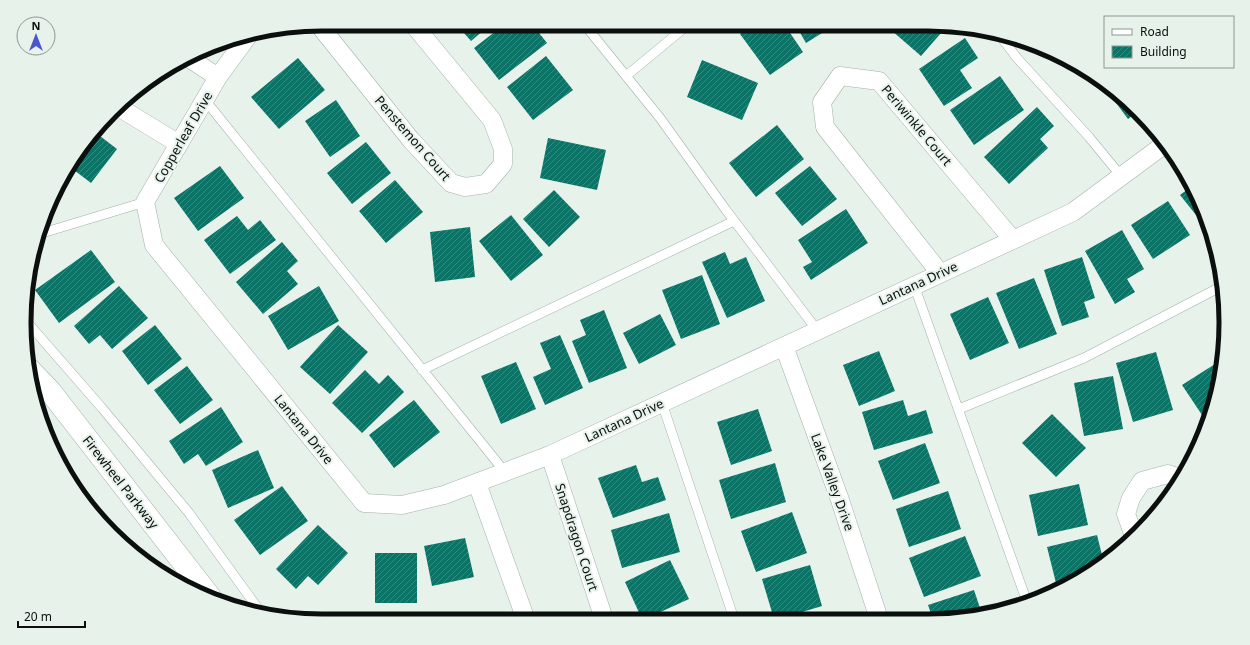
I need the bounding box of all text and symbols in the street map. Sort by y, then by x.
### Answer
north arrow [16,16,56,56]
legend [1104,16,1234,68]
text: N [32,18,40,33]
text: Road [1140,23,1169,40]
text: Building [1140,43,1187,60]
street label: Periwinkle Court [878,81,956,170]
street label: Copperleaf Drive [150,88,216,186]
street label: Penstemon Court [371,92,455,185]
street label: Lantana Drive [876,257,960,309]
street label: Lantana Drive [270,390,338,468]
street label: Lantana Drive [582,394,666,446]
street label: Lake Valley Drive [807,431,859,533]
street label: Firewheel Parkway [79,432,163,533]
street label: Snapdragon Court [551,481,603,593]
scale bar [18,603,85,629]
text: 20 m [24,608,52,625]

